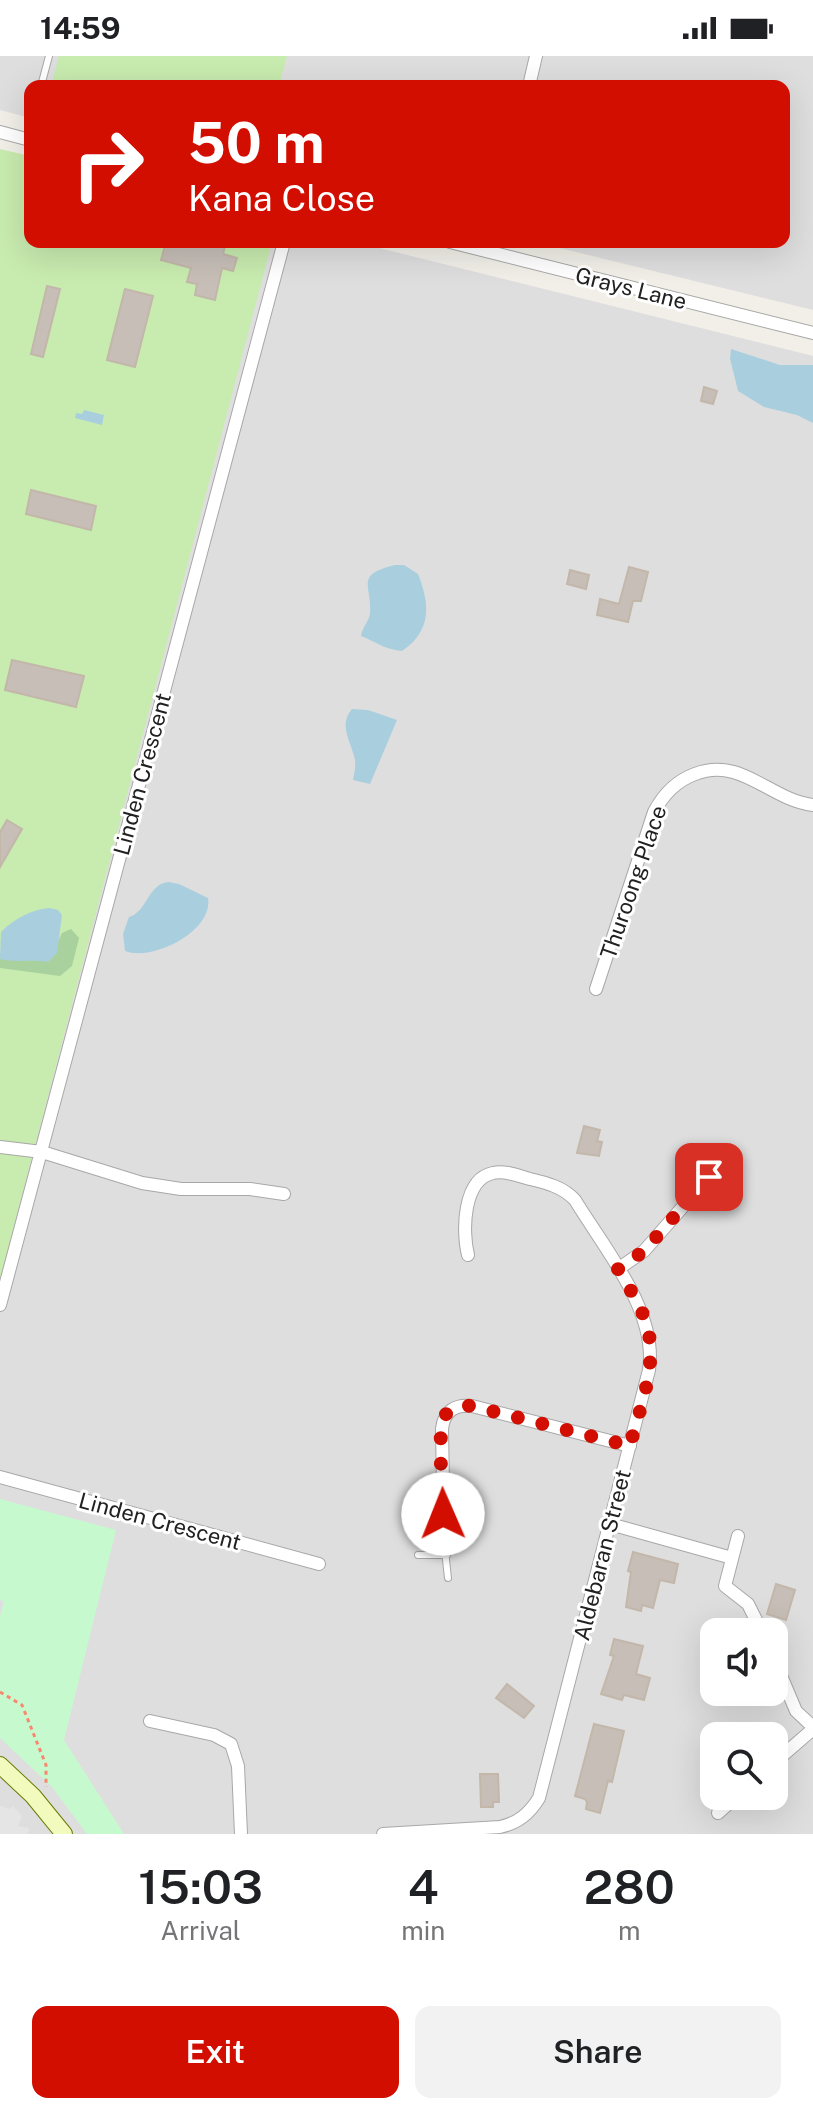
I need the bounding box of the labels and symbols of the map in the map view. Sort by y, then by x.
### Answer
street label: Grays Lane [573,262,689,314]
street label: Linden Crescent [108,690,176,858]
street label: Thuroong Place [595,802,671,962]
pin [675,1143,743,1211]
street label: Aldebaran Street [568,1467,636,1643]
position arrow [401,1472,485,1556]
street label: Linden Crescent [76,1487,244,1555]

